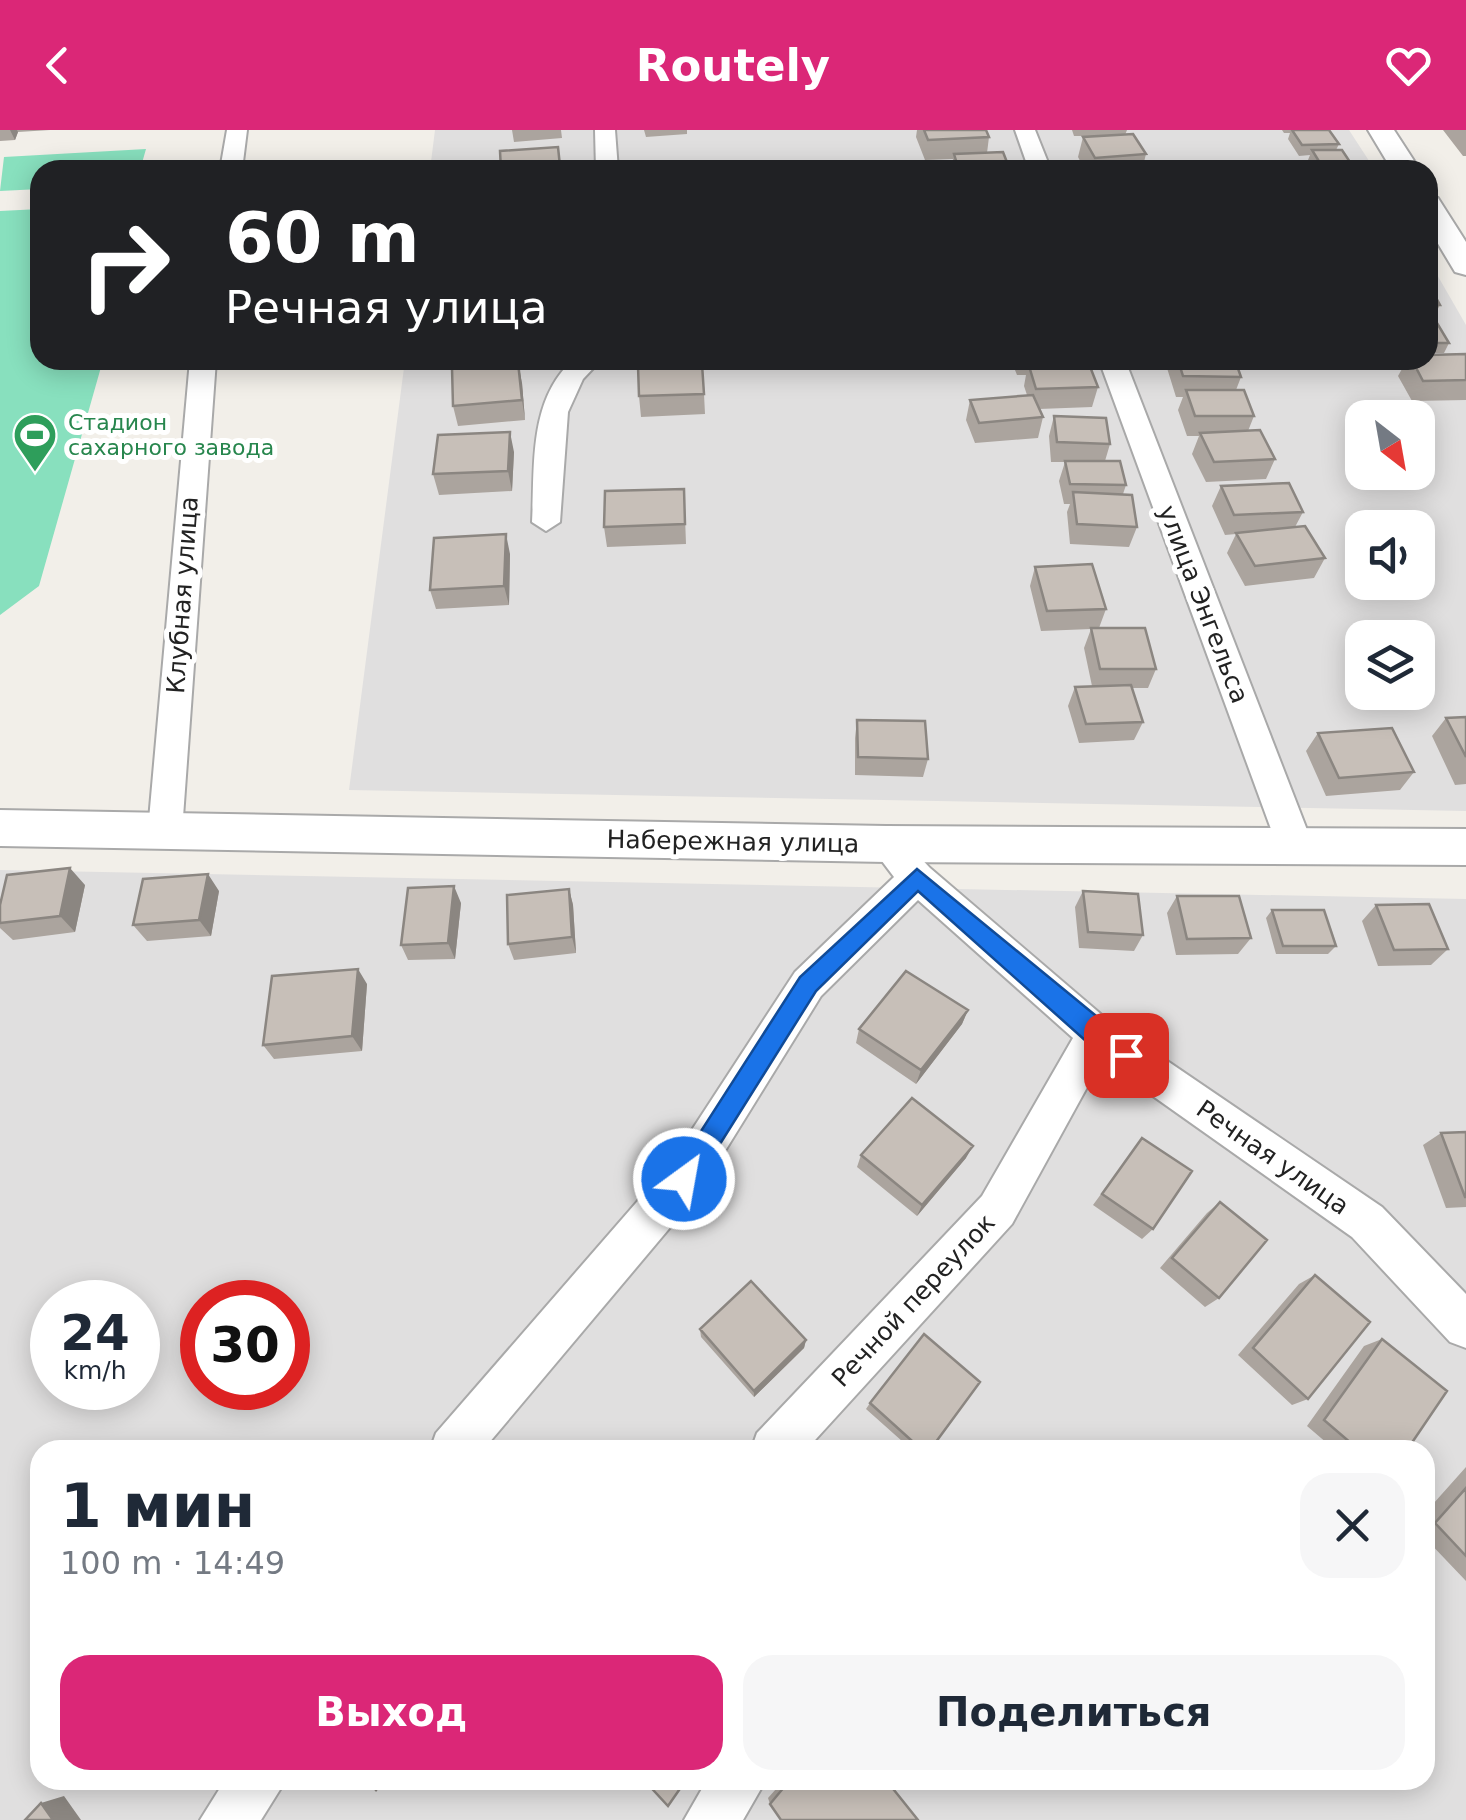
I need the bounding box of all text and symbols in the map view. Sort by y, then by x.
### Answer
icon: back [30,38,85,93]
icon: heart [1381,38,1436,93]
text: Routely [636,39,830,92]
text: 60 m [225,197,420,279]
icon: right [60,200,190,330]
text: Речная улица [225,281,548,334]
north arrow [1345,400,1435,490]
map controls [1345,400,1435,710]
place label: Стадион сахарного завода [68,410,274,460]
sports icon: Стадион сахарного завода [12,412,58,473]
street label: Клубная улица [161,495,204,695]
street label: улица Энгельса [1152,501,1255,707]
button: sound [1345,510,1435,600]
button: layers [1345,620,1435,710]
street label: Набережная улица [606,825,860,858]
pin [1084,1013,1169,1098]
icon: arrive [1099,1028,1154,1083]
street label: Речная улица [1191,1094,1354,1221]
position arrow [632,1127,736,1231]
street label: Речной переулок [826,1208,1001,1393]
speed limit sign: 30 [180,1280,310,1410]
text: 24 [60,1304,130,1362]
text: km/h [63,1356,127,1385]
text: 1 мин [60,1471,255,1541]
button: close [1300,1473,1405,1578]
text: 100 m · 14:49 [60,1544,285,1582]
button: Выход [60,1655,723,1770]
button: Поделиться [743,1655,1405,1770]

